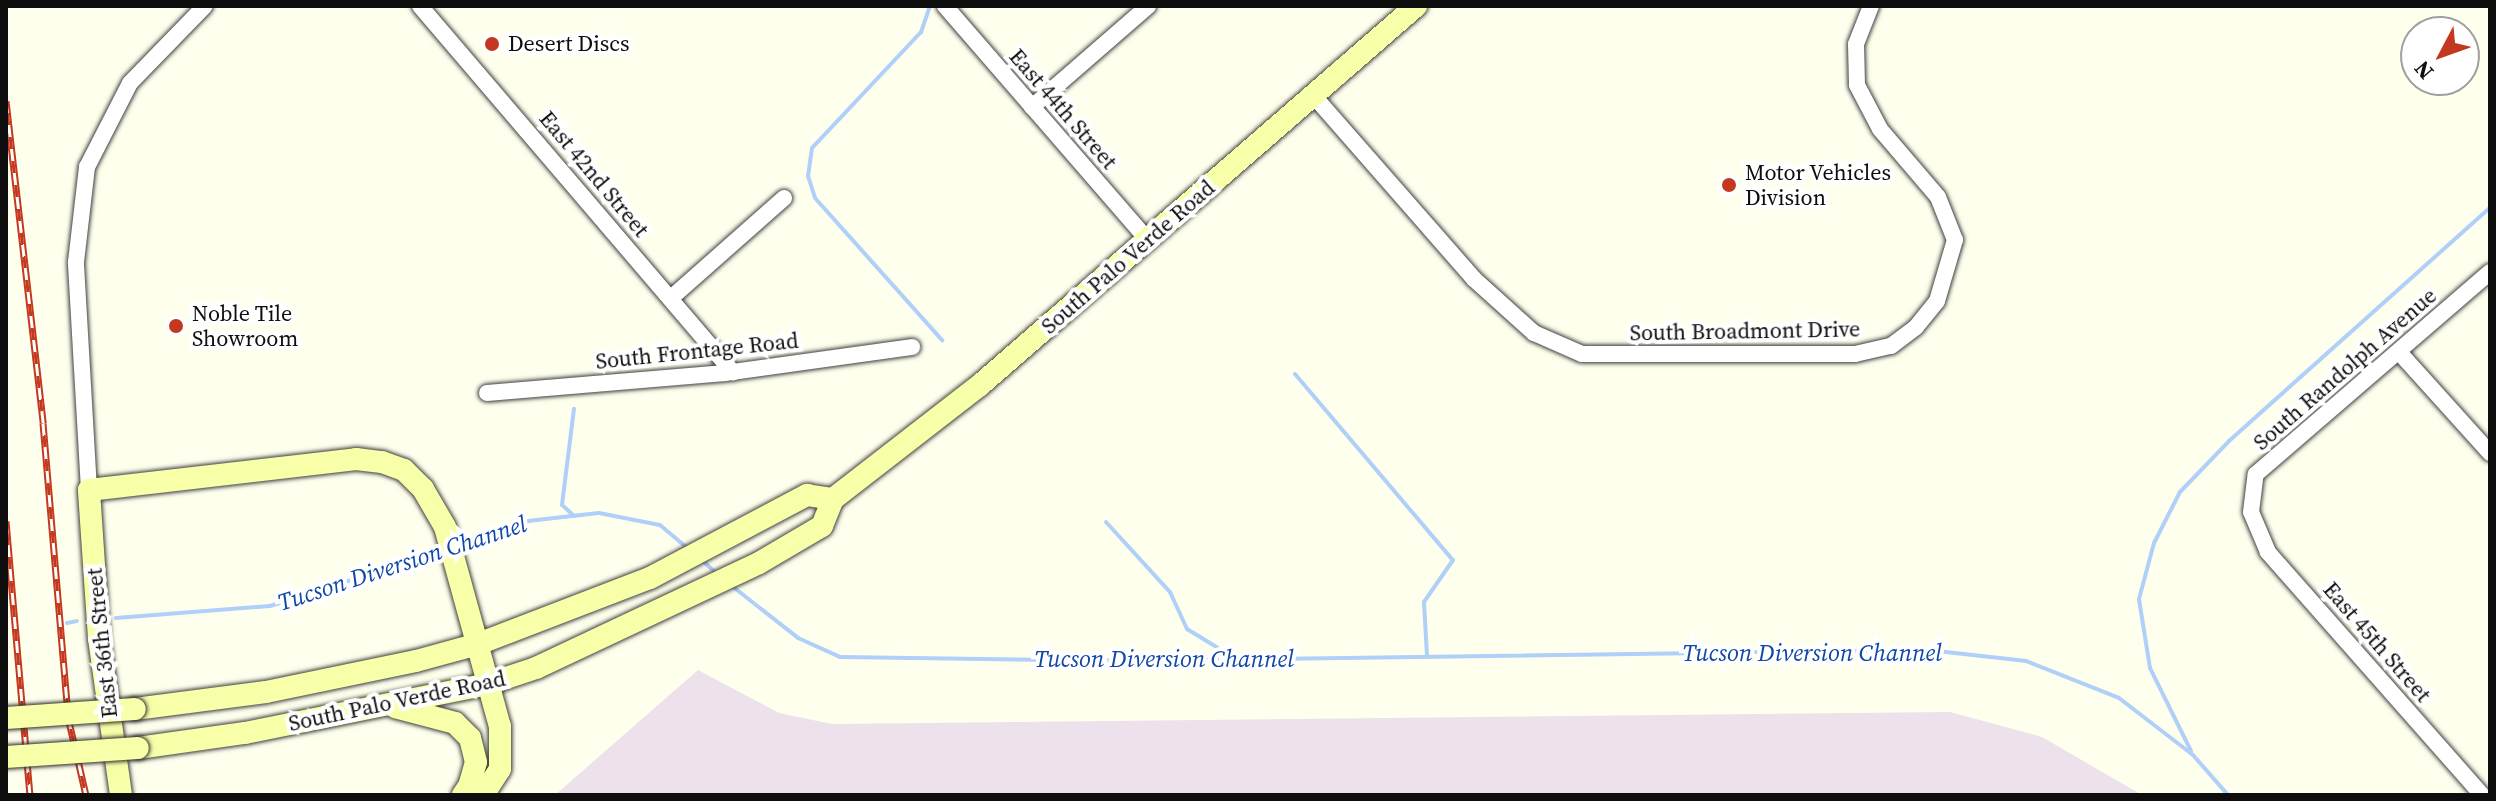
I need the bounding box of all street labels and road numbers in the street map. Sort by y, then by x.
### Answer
street label: East 44th Street [1004,43,1122,175]
street label: East 42nd Street [534,106,654,242]
street label: South Palo Verde Road [1036,174,1220,340]
street label: South Randolph Avenue [2248,282,2442,456]
street label: South Broadmont Drive [1630,316,1860,346]
street label: South Frontage Road [594,327,800,375]
street label: East 36th Street [81,567,123,719]
street label: East 45th Street [2318,576,2436,708]
street label: South Palo Verde Road [286,665,508,737]

